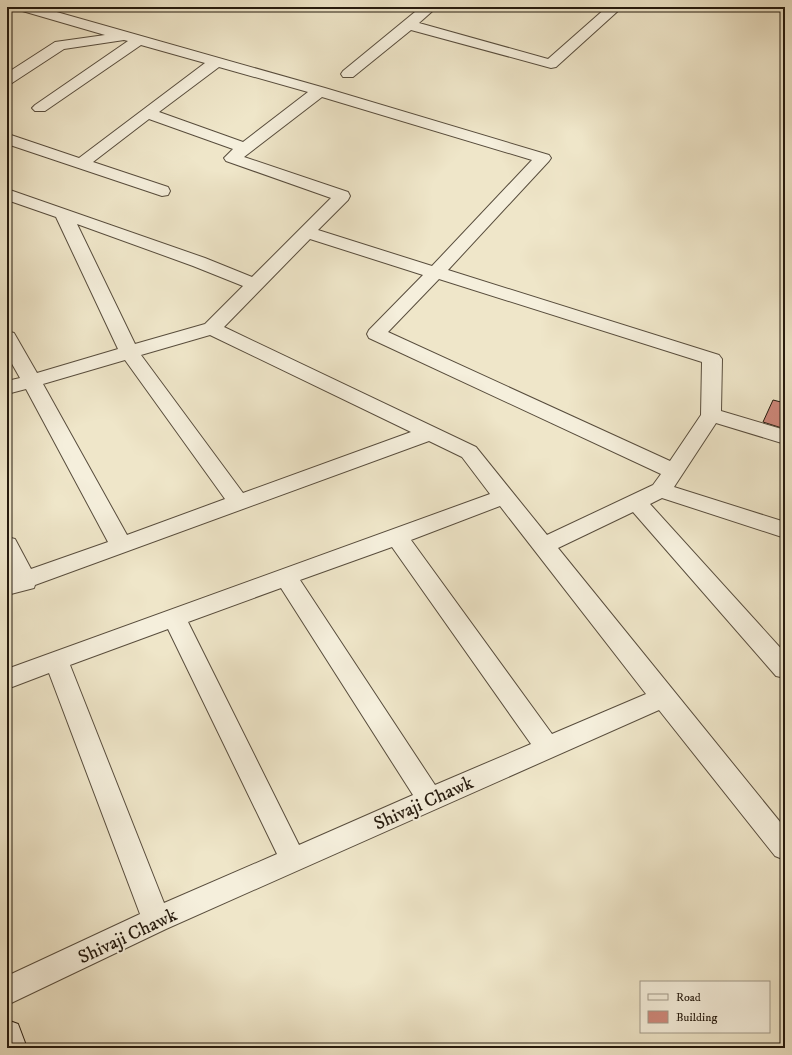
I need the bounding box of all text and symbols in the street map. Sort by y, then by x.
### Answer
street label: Shivaji Chawk [370,771,478,836]
street label: Shivaji Chawk [74,903,181,969]
legend [640,981,770,1033]
text: Road [676,990,701,1005]
text: Building [676,1010,717,1025]

